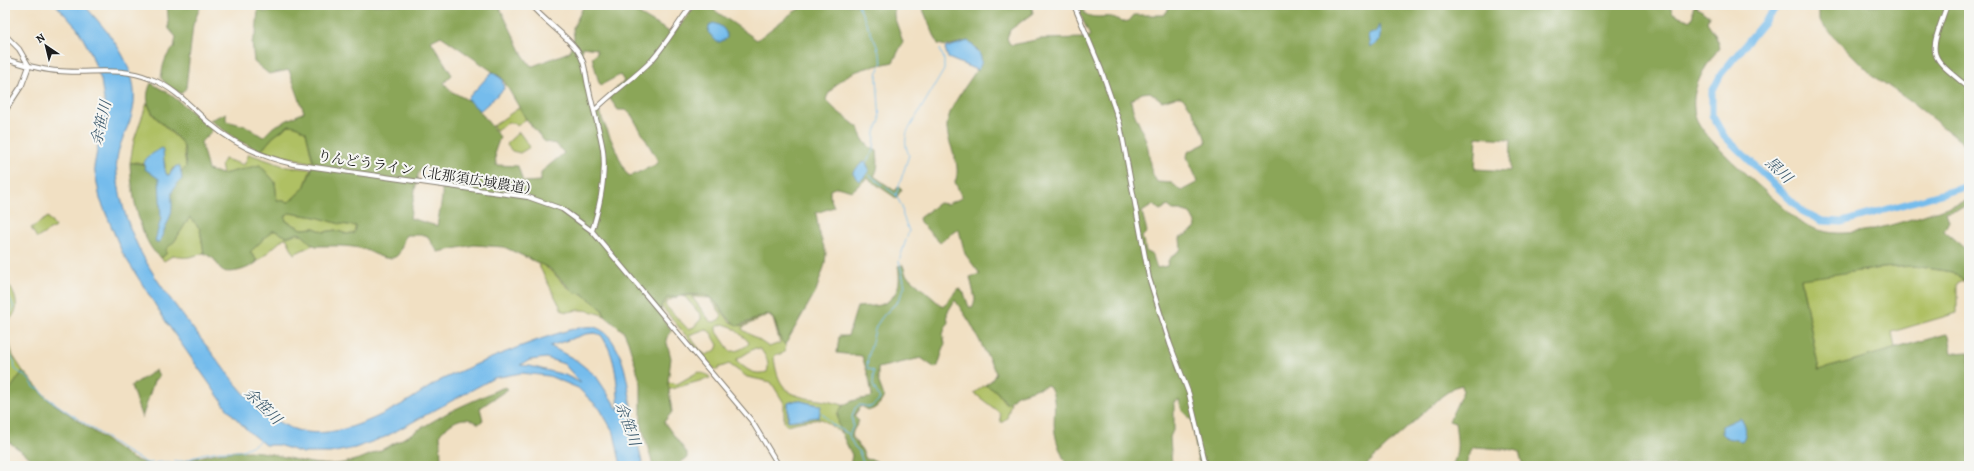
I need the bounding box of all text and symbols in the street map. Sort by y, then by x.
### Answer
north arrow [26,26,66,66]
text: N [33,30,48,47]
water label: 余笹川 [86,97,116,147]
street label: りんどうライン（北那須広域農道） [316,146,540,200]
water label: 黒川 [1761,152,1798,189]
water label: 余笹川 [240,383,287,430]
water label: 余笹川 [611,399,646,450]

